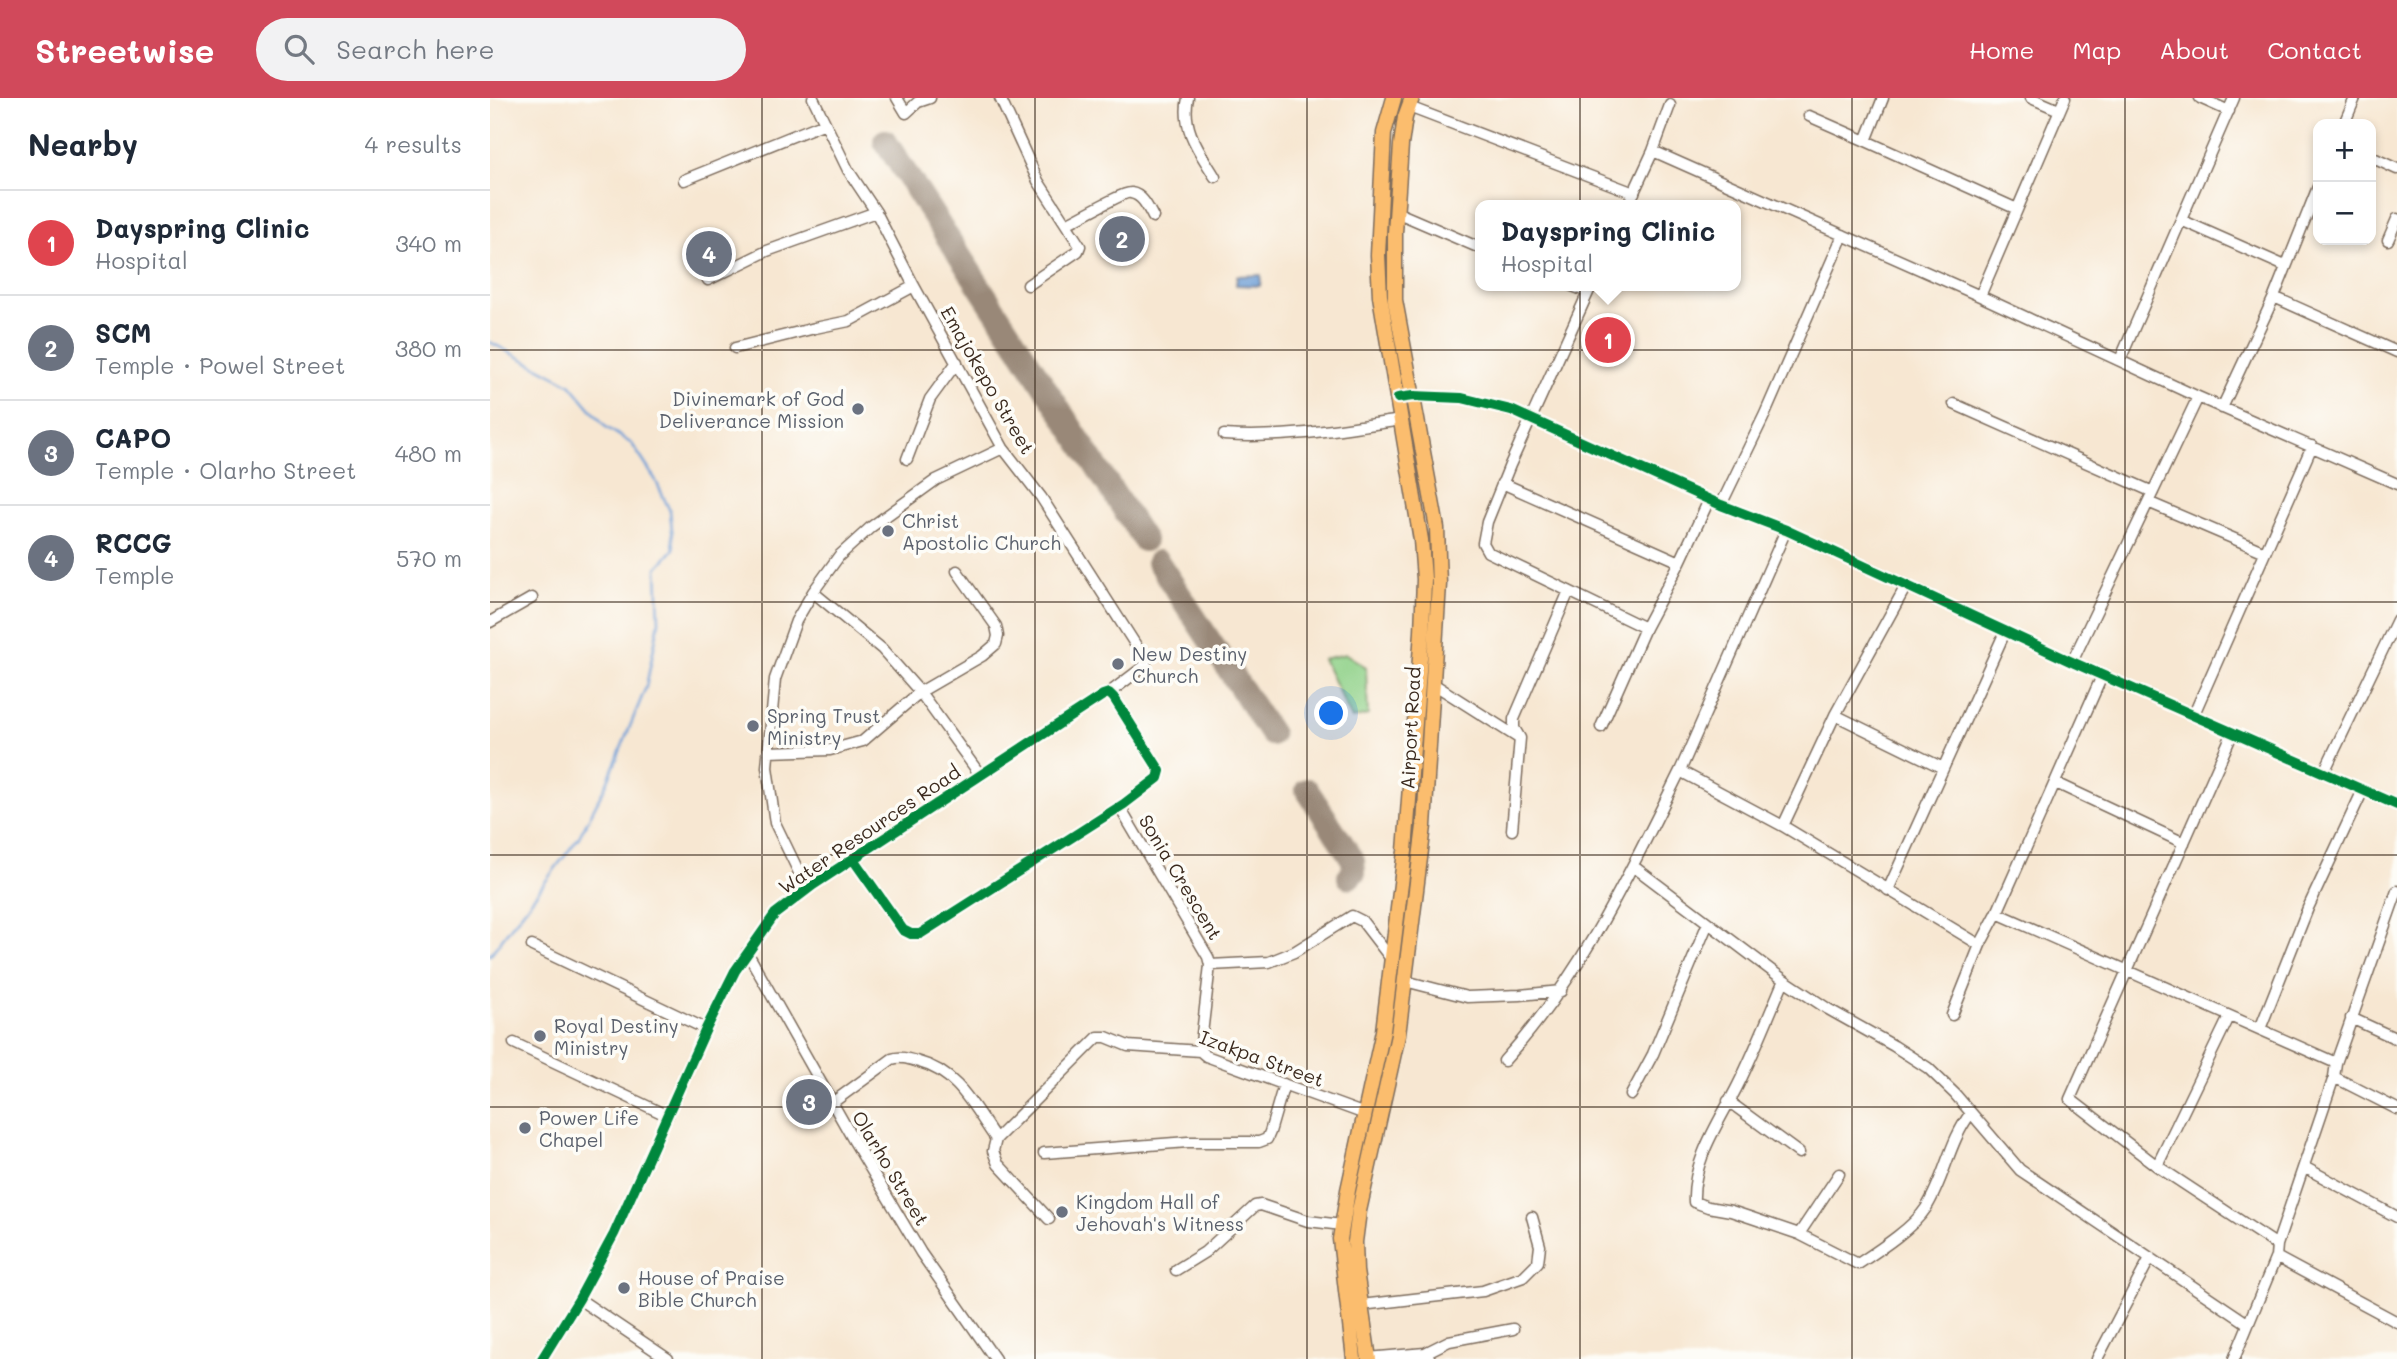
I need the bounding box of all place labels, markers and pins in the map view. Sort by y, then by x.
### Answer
pin: 2 [1099,213,1145,265]
pin: 4 [686,228,732,280]
pin: 1 [1585,314,1631,366]
place label: Divinemark of God Deliverance Mission [659,386,844,433]
marker: Divinemark of God Deliverance Mission [850,401,866,417]
place label: Christ Apostolic Church [902,508,1061,555]
marker: Christ Apostolic Church [880,523,896,539]
place label: New Destiny Church [1132,641,1247,688]
marker: New Destiny Church [1110,656,1126,672]
place label: Spring Trust Ministry [767,703,881,750]
marker: Spring Trust Ministry [745,718,761,734]
place label: Royal Destiny Ministry [554,1013,679,1060]
marker: Royal Destiny Ministry [532,1028,548,1044]
pin: 3 [786,1076,832,1128]
place label: Power Life Chapel [539,1105,639,1152]
marker: Power Life Chapel [517,1120,533,1136]
place label: Kingdom Hall of Jehovah's Witness [1076,1189,1244,1236]
marker: Kingdom Hall of Jehovah's Witness [1054,1204,1070,1220]
place label: House of Praise Bible Church [638,1265,785,1312]
marker: House of Praise Bible Church [616,1280,632,1296]

